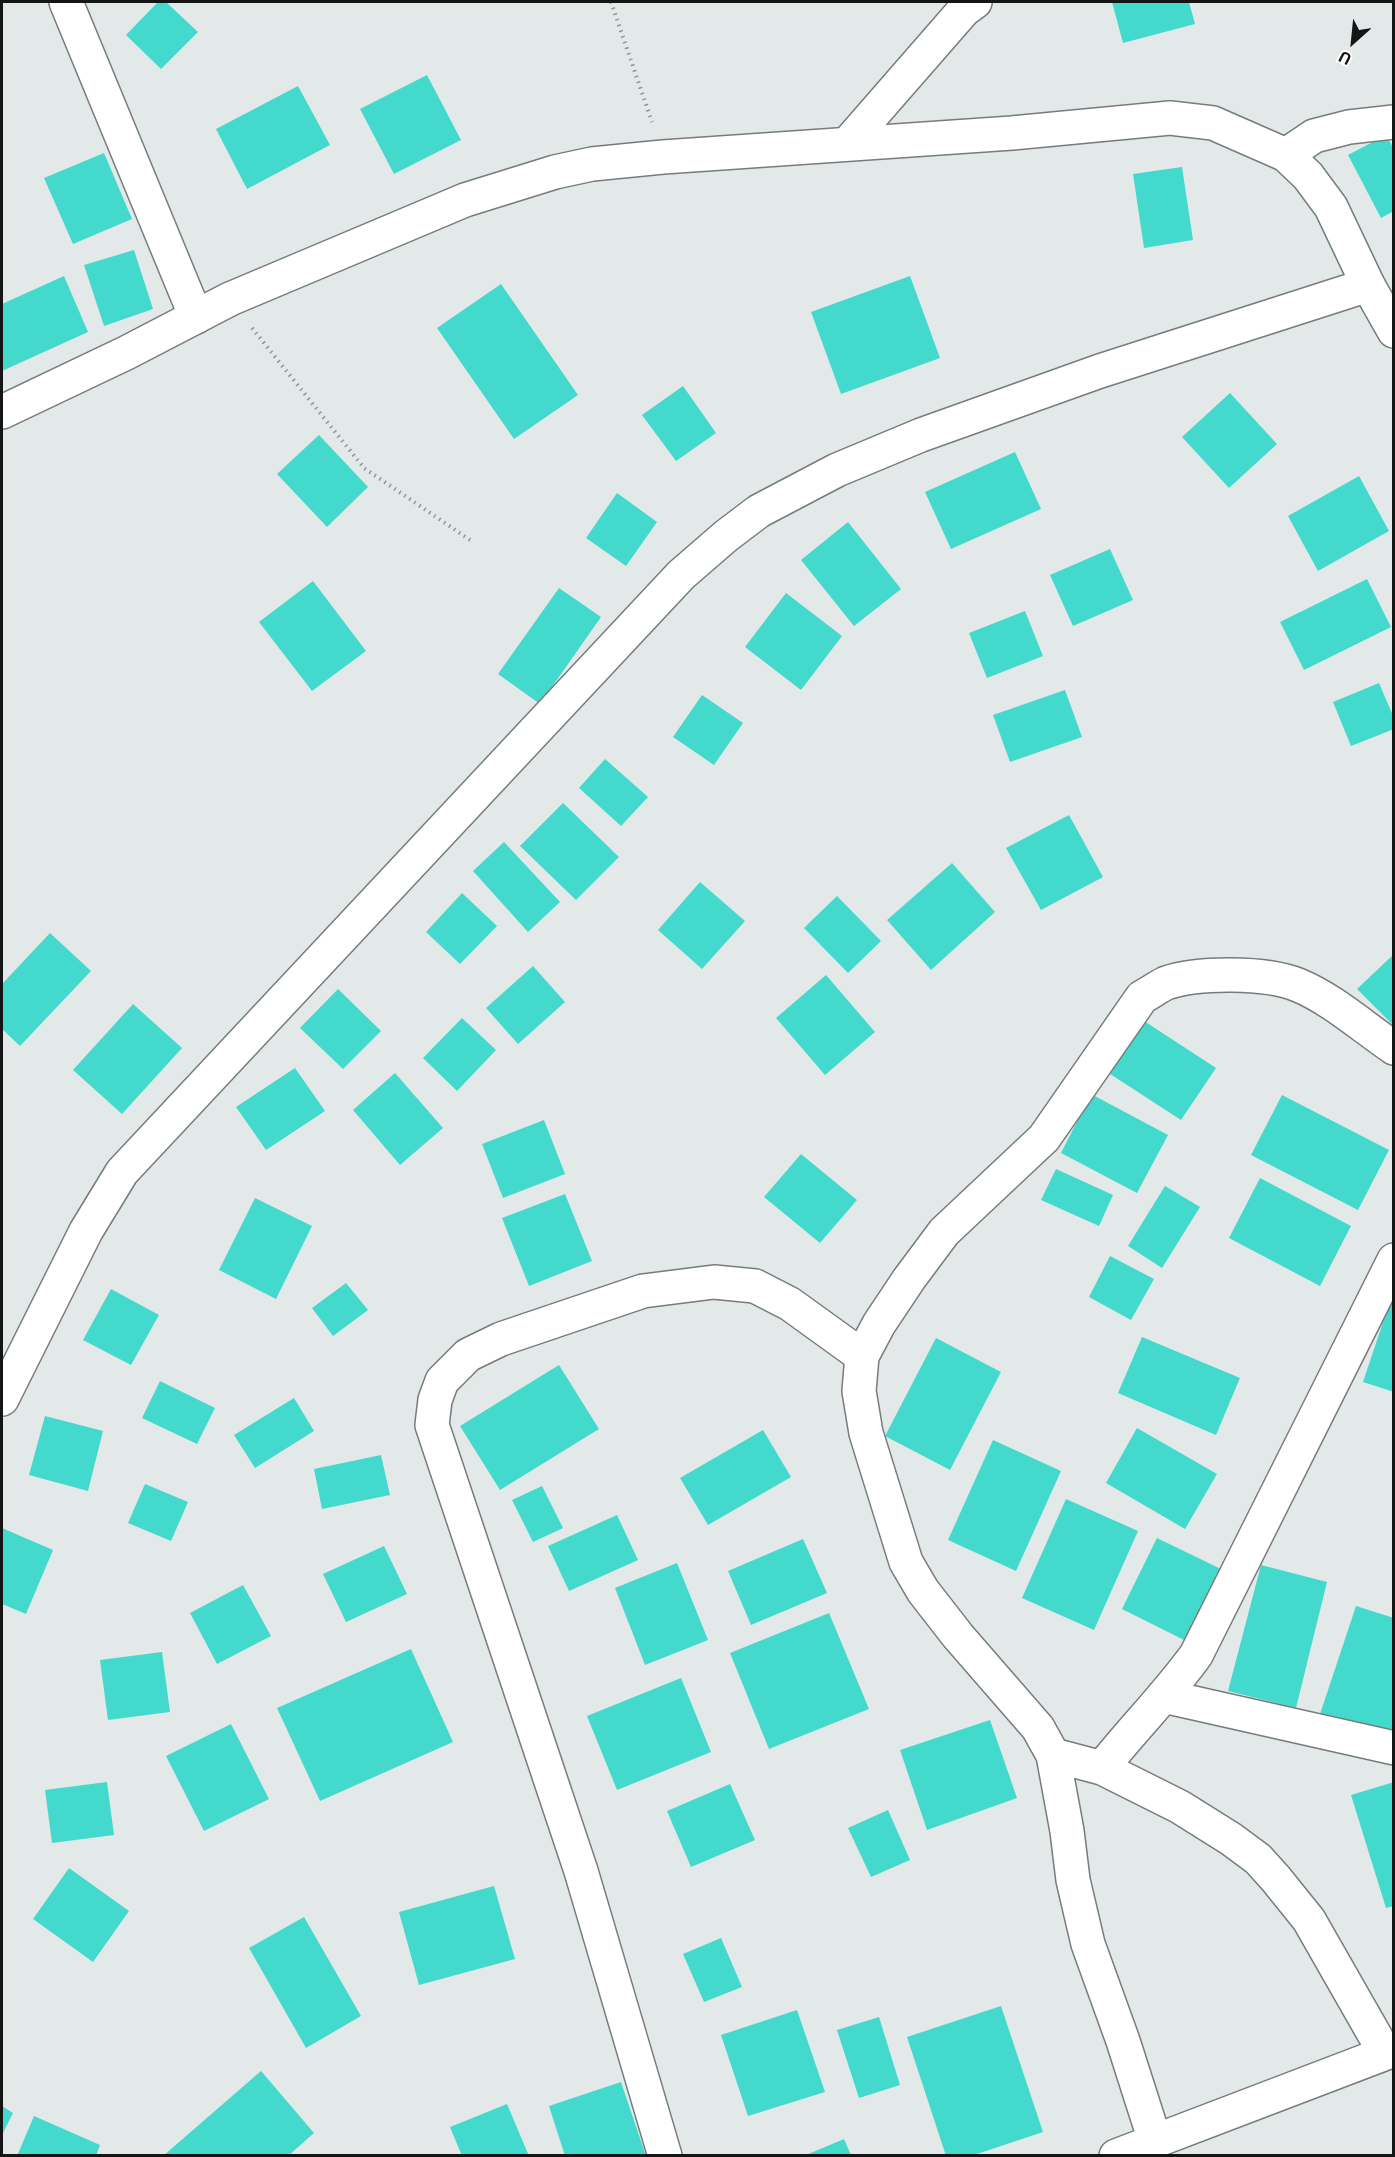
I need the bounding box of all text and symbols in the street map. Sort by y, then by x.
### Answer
north arrow [1323,12,1383,72]
text: U [1334,45,1355,71]

